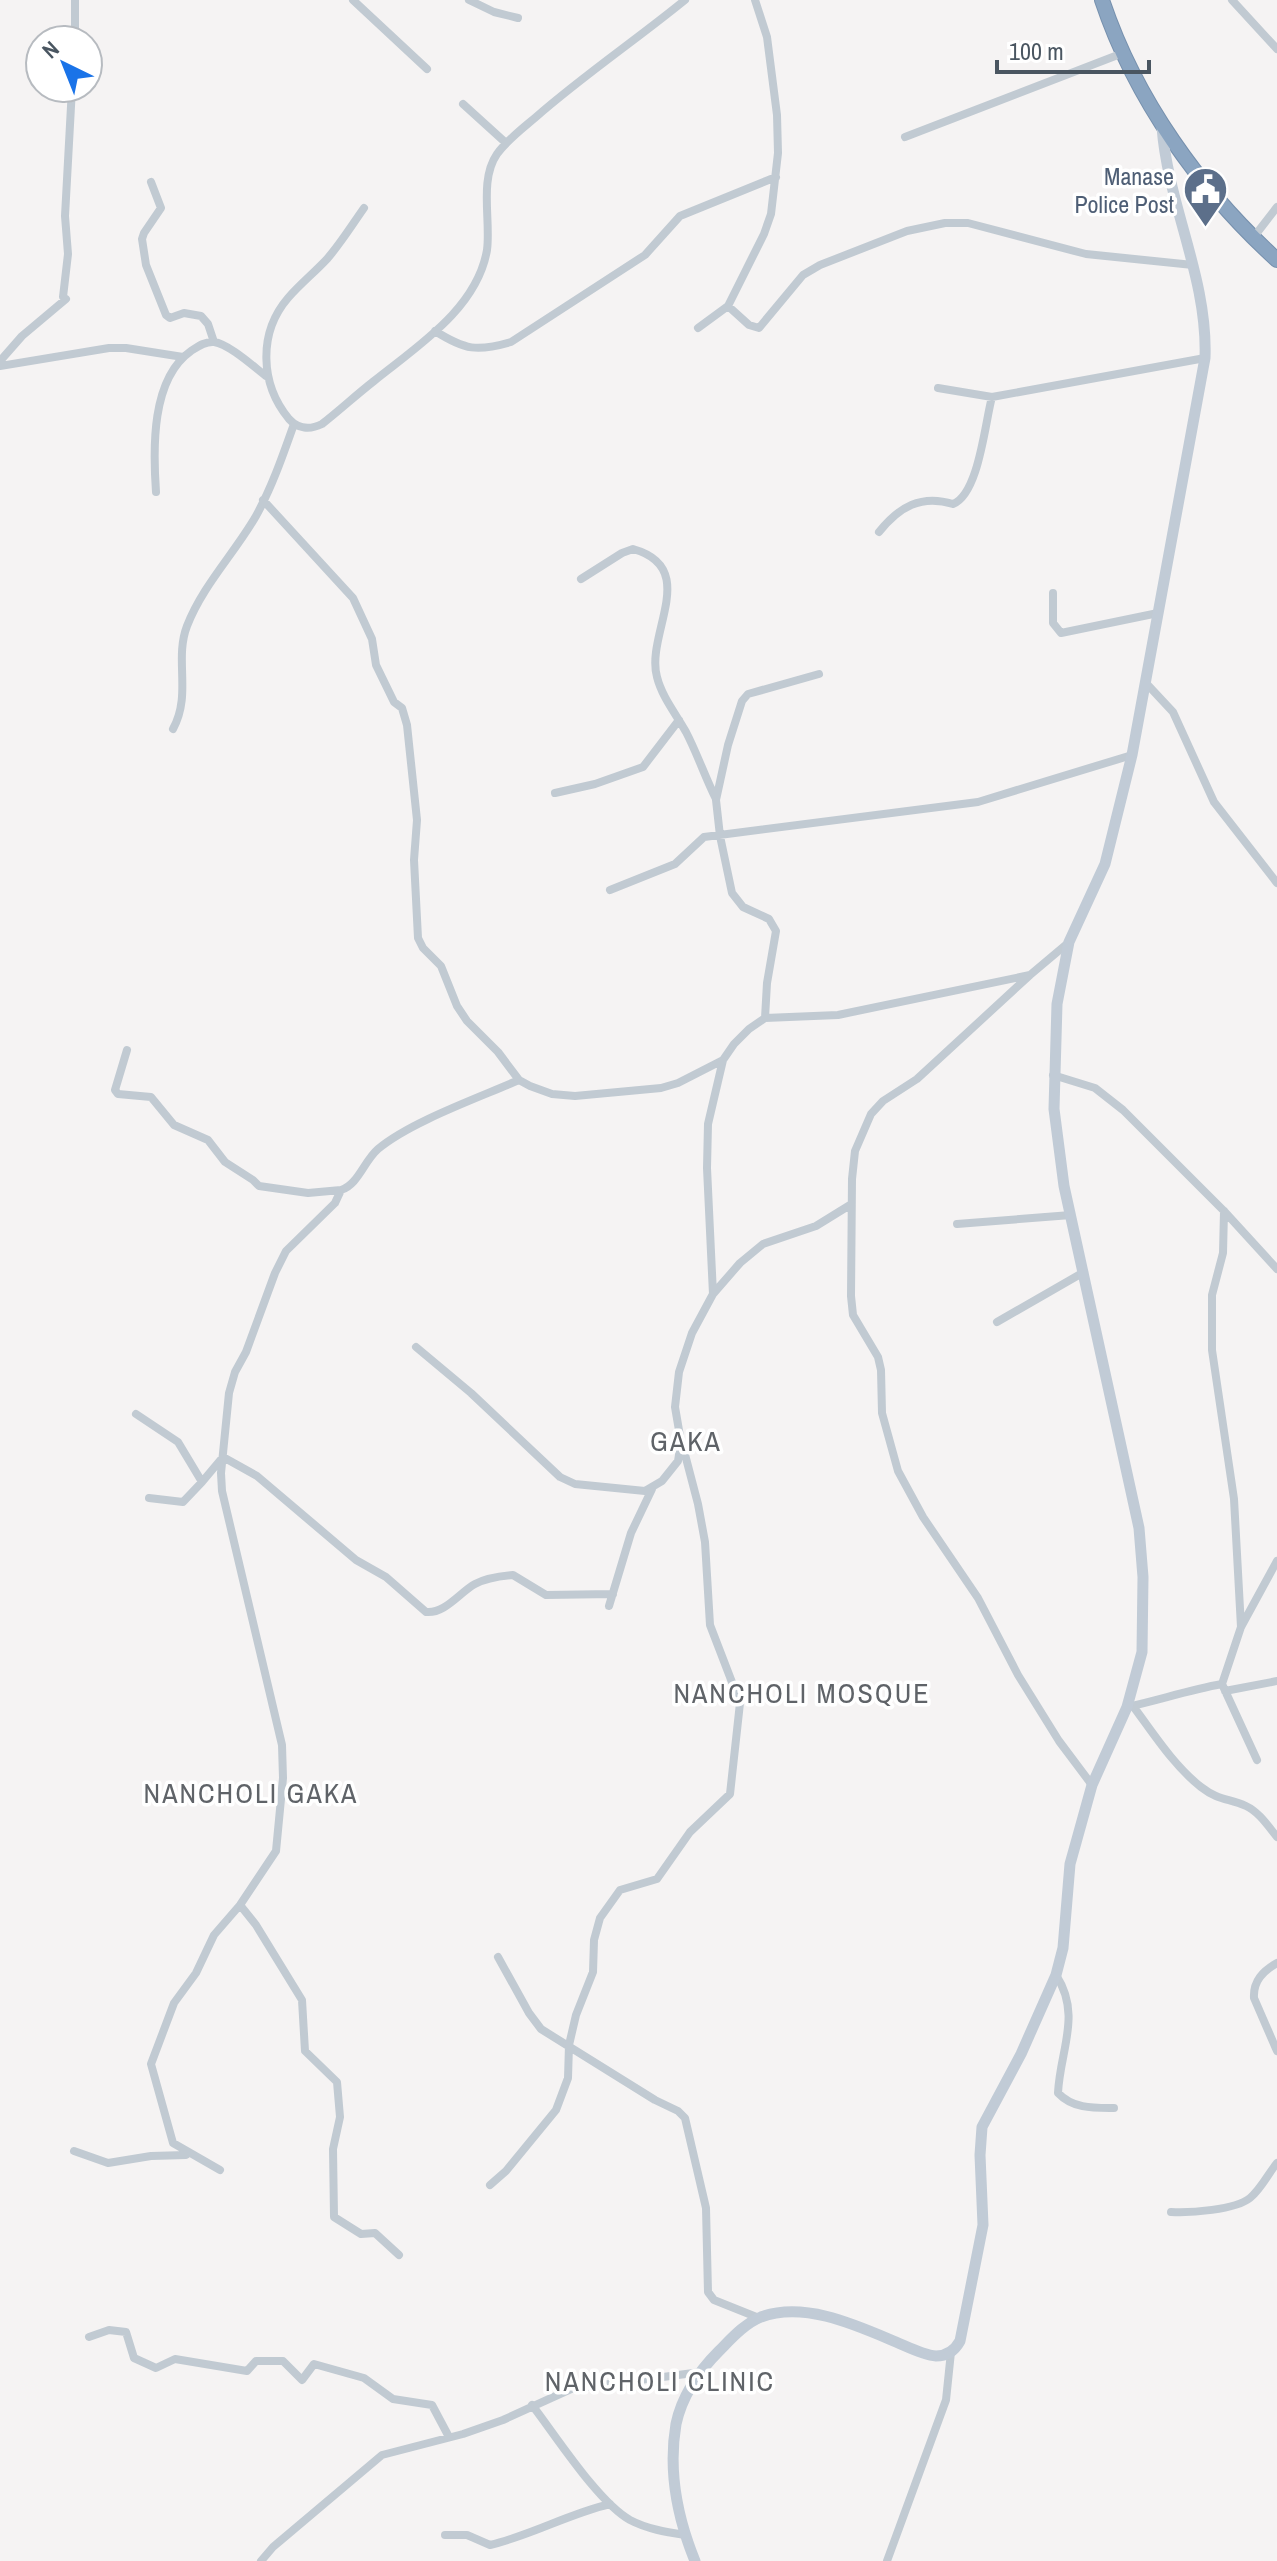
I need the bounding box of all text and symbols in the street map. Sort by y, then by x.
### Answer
north arrow [24,24,104,104]
scale bar [997,24,1149,74]
text: N [35,34,65,65]
text: 100 m [1009,35,1064,67]
place label: Manase Police Post [1074,160,1175,220]
public building icon: Manase Police Post [1181,166,1229,229]
district label: GAKA [650,1422,722,1460]
district label: NANCHOLI MOSQUE [673,1674,931,1712]
district label: NANCHOLI GAKA [144,1774,358,1812]
district label: NANCHOLI CLINIC [545,2362,775,2400]

